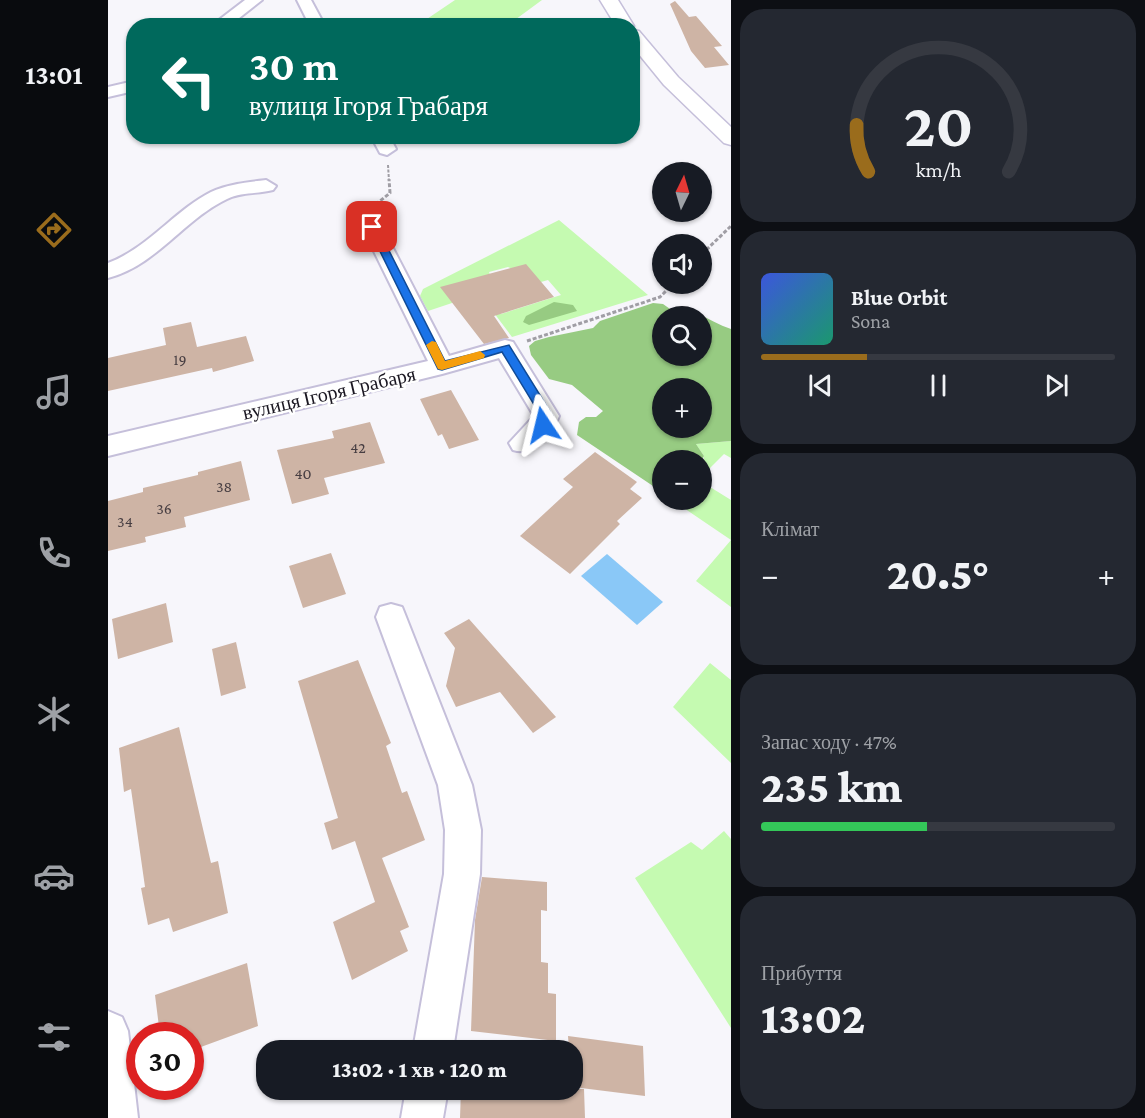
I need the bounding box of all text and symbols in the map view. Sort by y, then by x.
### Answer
icon: left [150,42,228,120]
text: 30 m [249,42,339,89]
text: 13:01 [25,60,83,90]
text: вулиця Ігоря Грабаря [249,91,488,121]
text: 20 [903,91,973,160]
text: km/h [915,159,962,183]
north arrow [652,162,712,222]
map controls [652,162,712,510]
pin [346,201,397,252]
icon: directions [33,209,75,251]
icon: arrive [355,210,388,243]
button: sound [652,234,712,294]
text: Blue Orbit [851,285,947,310]
button: search [652,306,712,366]
text: Sona [851,310,890,332]
house number: 19 [173,351,187,368]
street label: вулиця Ігоря Грабаря [240,362,418,425]
icon: previous [804,369,837,402]
icon: pause [922,369,955,402]
icon: next [1040,369,1073,402]
icon: music [33,371,75,413]
button: + [652,378,712,438]
position arrow [511,393,575,457]
house number: 42 [350,439,366,456]
button: − [652,450,712,510]
house number: 40 [294,465,312,482]
house number: 38 [216,478,232,495]
house number: 36 [156,500,172,517]
house number: 34 [117,513,133,530]
text: Клімат [761,518,820,540]
icon: phone [33,532,75,574]
text: 20.5° [886,549,990,599]
text: − [761,556,778,593]
text: + [1098,556,1115,593]
icon: climate [33,693,75,735]
text: Запас ходу · 47% [761,731,897,753]
text: 235 km [761,762,902,812]
icon: car [33,855,75,897]
text: Прибуття [761,962,842,984]
text: 13:02 [761,993,865,1043]
icon: filters [33,1016,75,1058]
speed limit sign: 30 [126,1022,204,1100]
text: 13:02 · 1 хв · 120 m [332,1057,507,1082]

